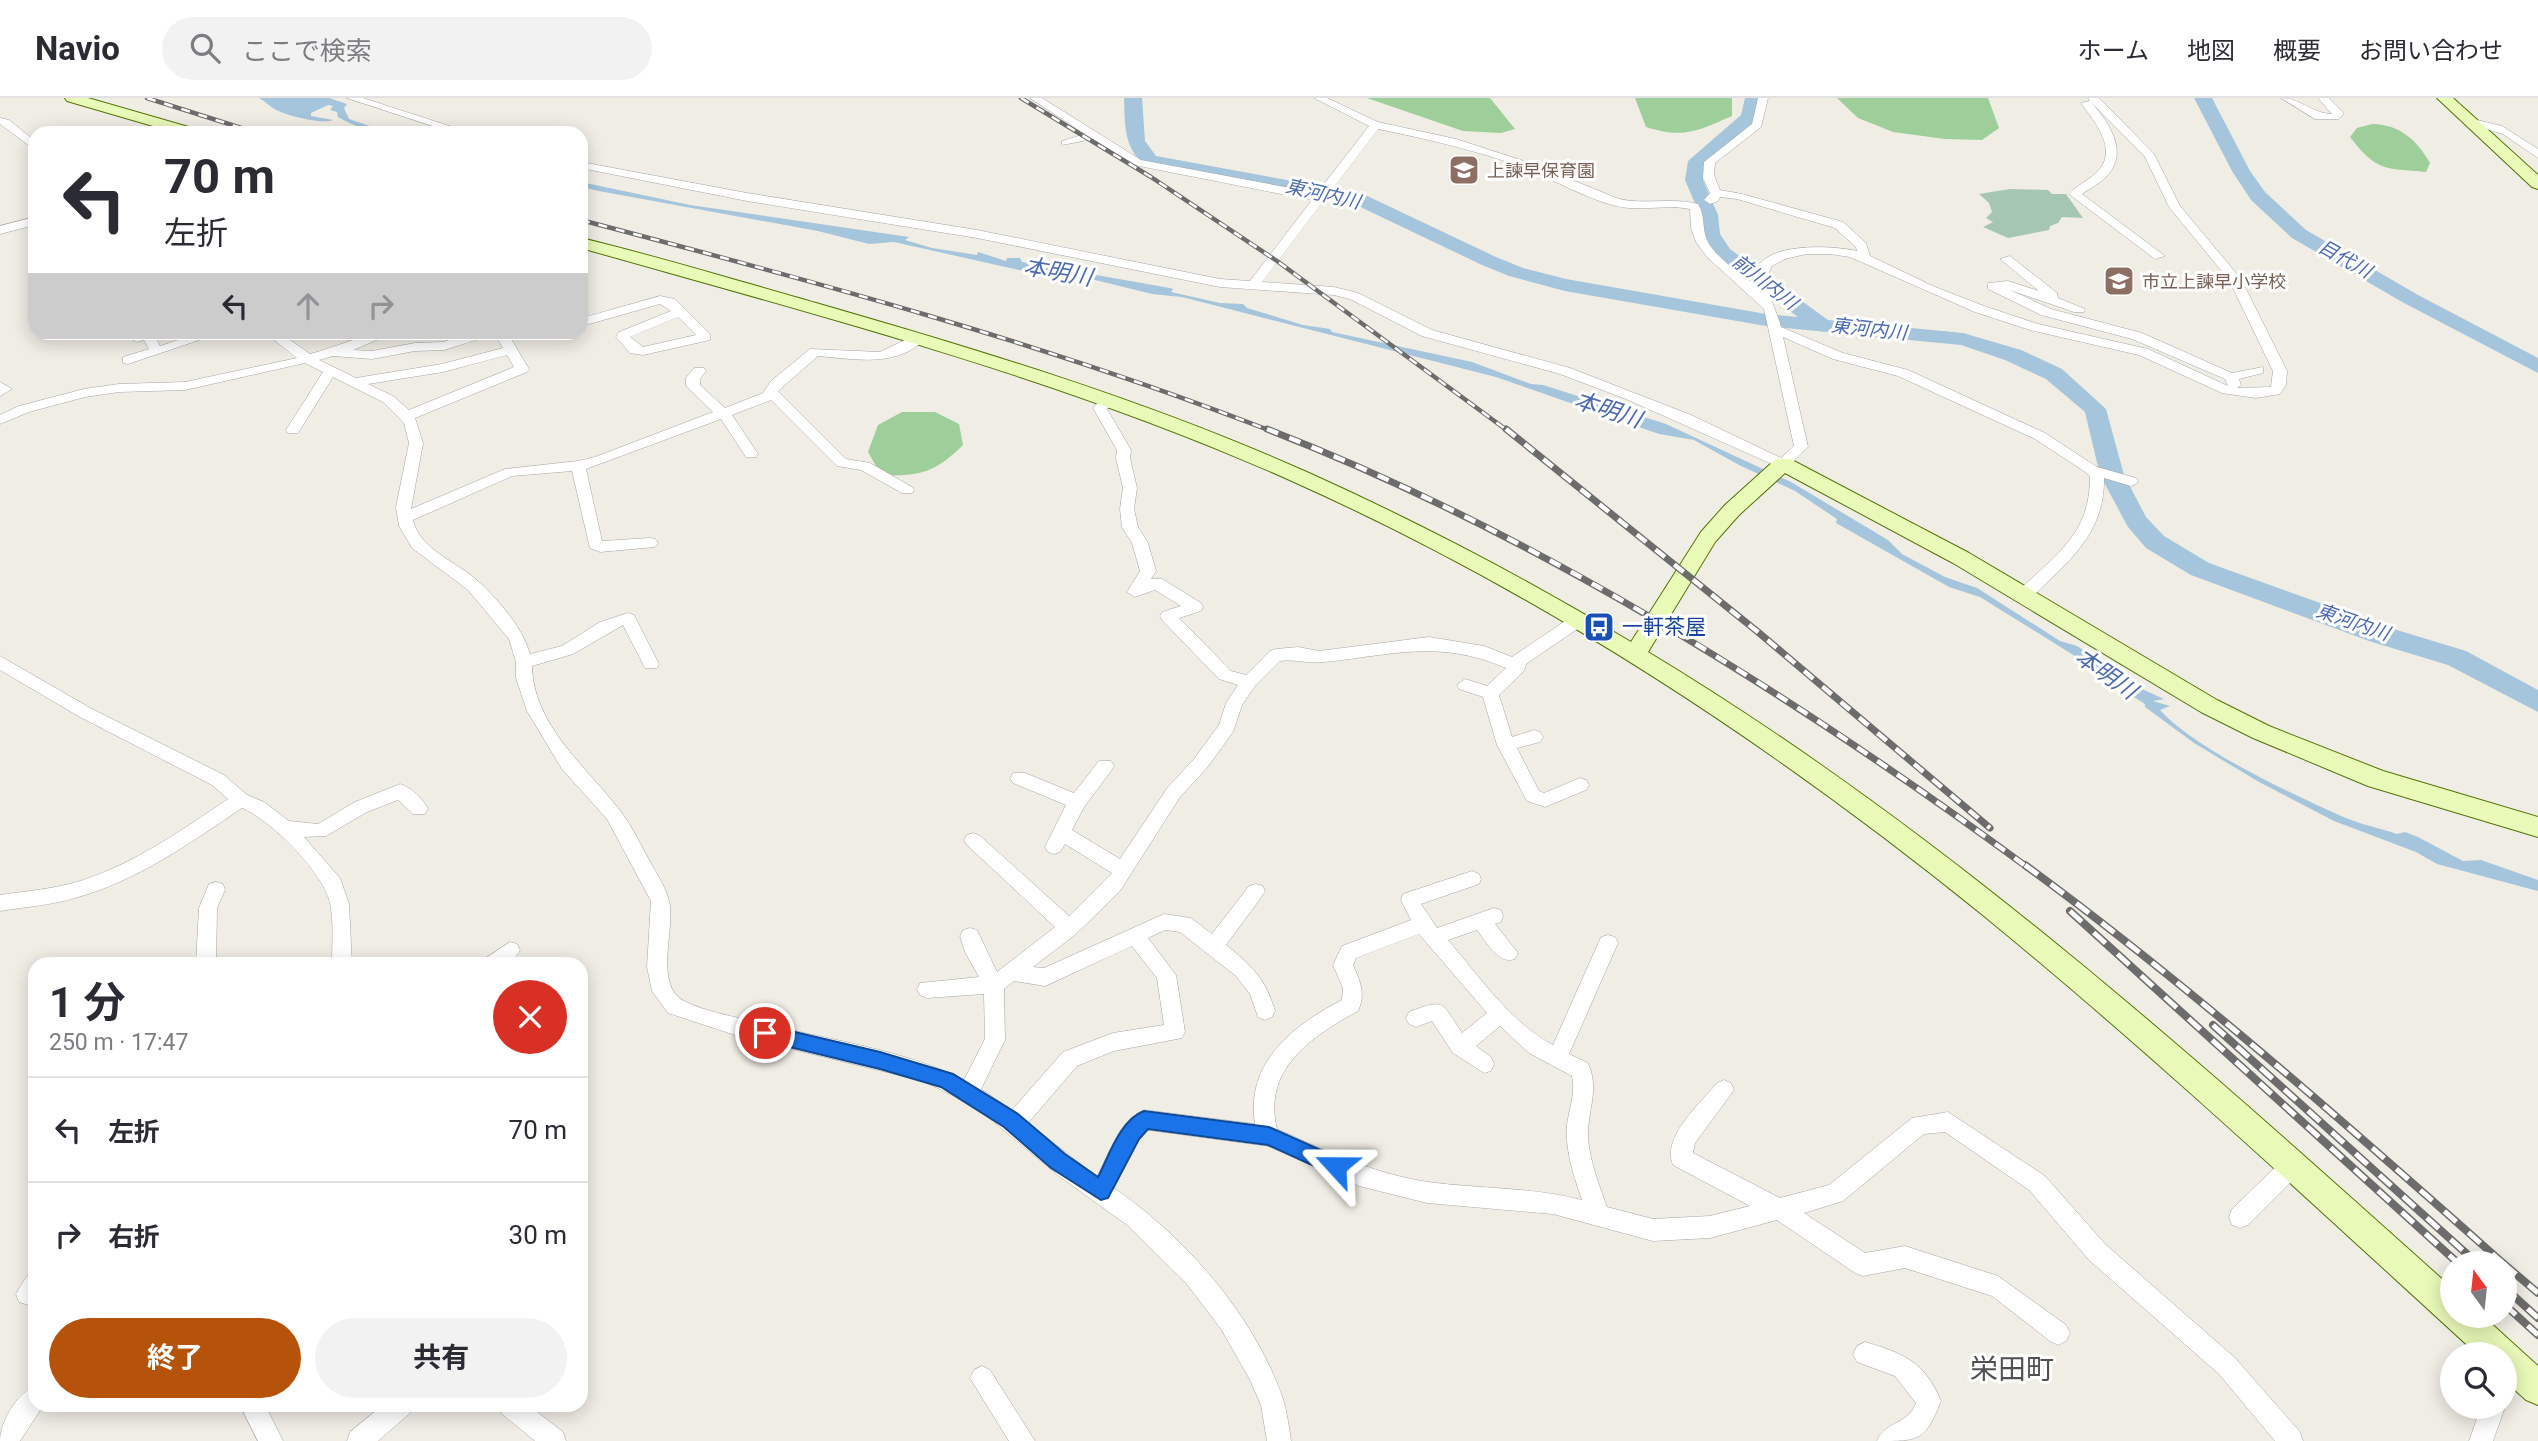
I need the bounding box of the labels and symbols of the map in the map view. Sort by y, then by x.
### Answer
school or university icon: 上諫早保育園 [1447,153,1481,187]
place label: 上諫早保育園 [1487,160,1595,181]
water label: 東河内川 [1283,174,1365,214]
water label: 目代川 [2314,235,2377,284]
water label: 前川内川 [1728,250,1804,316]
water label: 本明川 [1022,253,1097,292]
school or university icon: 市立上諫早小学校 [2102,264,2136,298]
place label: 市立上諫早小学校 [2142,271,2286,292]
water label: 東河内川 [1830,314,1910,345]
water label: 本明川 [1571,386,1648,434]
water label: 東河内川 [2313,599,2395,646]
bus stop icon: 一軒茶屋 [1582,610,1616,644]
place label: 一軒茶屋 [1622,615,1706,639]
water label: 本明川 [2070,643,2144,707]
pin [735,1003,795,1063]
position arrow [1299,1129,1373,1203]
north arrow [2440,1251,2516,1328]
district label: 栄田町 [1970,1353,2054,1386]

